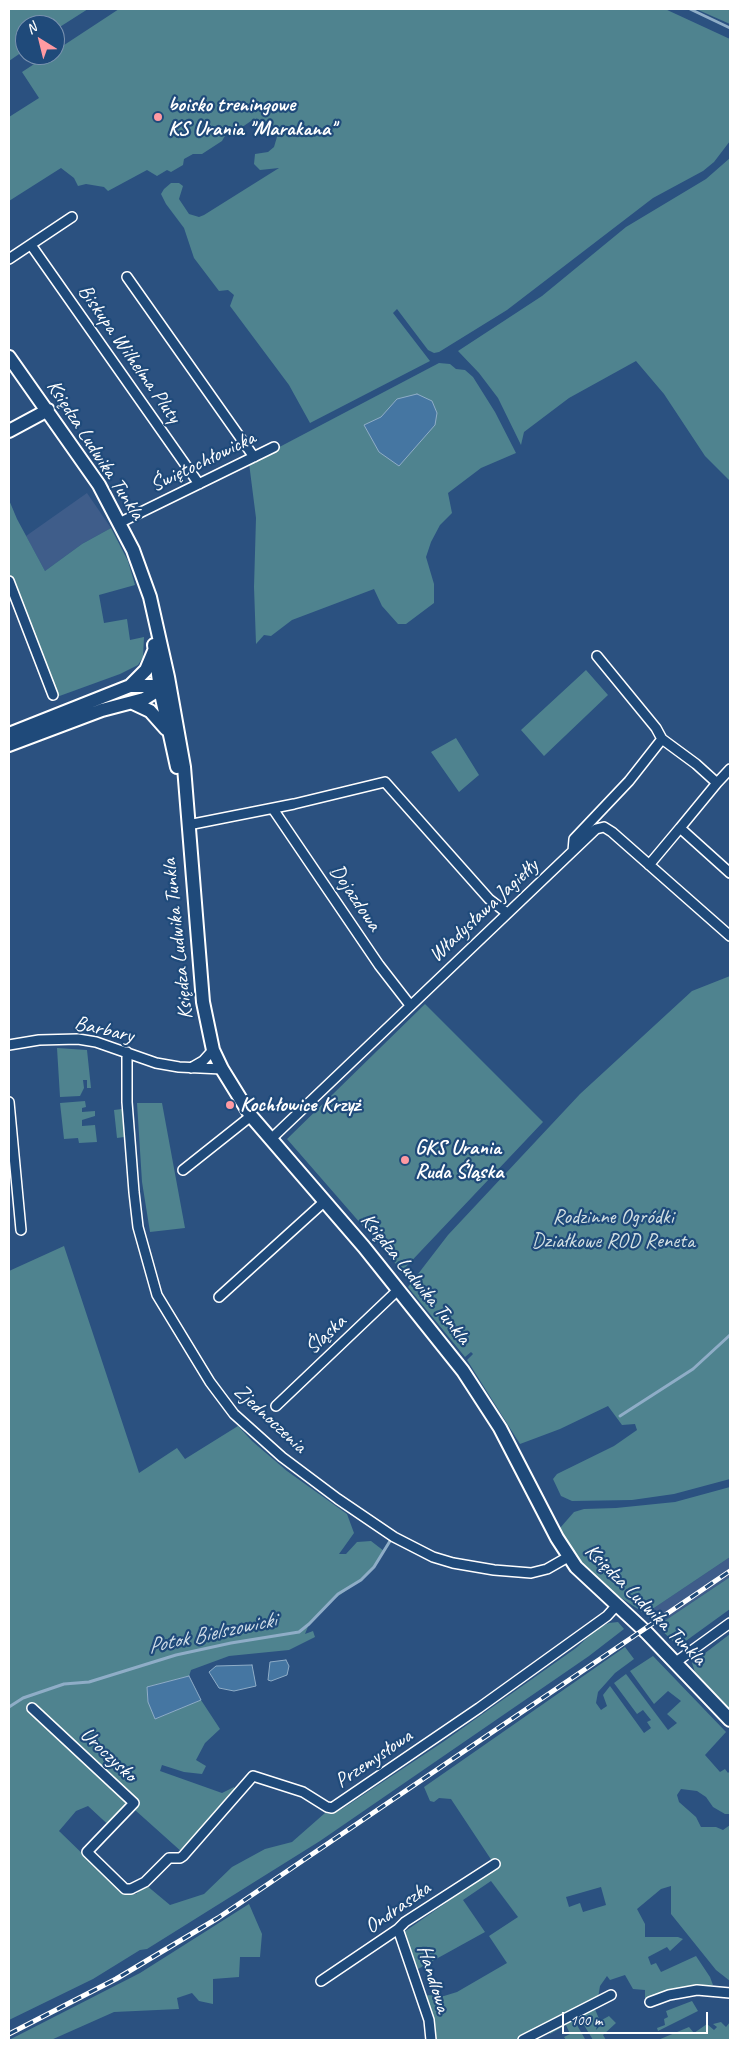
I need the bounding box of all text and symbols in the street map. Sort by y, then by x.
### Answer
north arrow [15,15,65,65]
text: N [23,19,40,38]
place label: boisko treningowe KS Urania "Marakana" [168,92,335,142]
marker: boisko treningowe KS Urania "Marakana" [152,111,164,123]
street label: Biskupa Wilhelma Pluty [72,280,186,428]
street label: Księdza Ludwika Tunkla [40,375,150,525]
street label: Świętochłowicka [146,426,260,498]
street label: Władysława Jagiełły [424,854,544,968]
street label: Księdza Ludwika Tunkla [157,857,199,1021]
street label: Dojazdowa [324,860,386,936]
street label: Barbary [72,1011,136,1049]
place label: Kochłowice Krzyż [240,1092,360,1118]
marker: Kochłowice Krzyż [224,1099,236,1111]
place label: GKS Urania Ruda Śląska [415,1135,503,1185]
marker: GKS Urania Ruda Śląska [399,1154,411,1166]
park label: Rodzinne Ogródki Działkowe ROD Reneta [531,1204,695,1254]
street label: Księdza Ludwika Tunkla [354,1208,476,1350]
street label: Śląska [300,1310,352,1360]
street label: Zjednoczenia [228,1379,312,1459]
street label: Księdza Ludwika Tunkla [579,1539,711,1671]
water label: Potok Bielszowicki [146,1608,278,1660]
street label: Uroczysko [74,1722,142,1788]
street label: Przemysłowa [330,1724,418,1794]
street label: Ondraszka [360,1876,436,1940]
street label: Handlowa [411,1942,455,2016]
scale bar [564,2002,710,2034]
text: 100 m [570,2011,602,2030]

